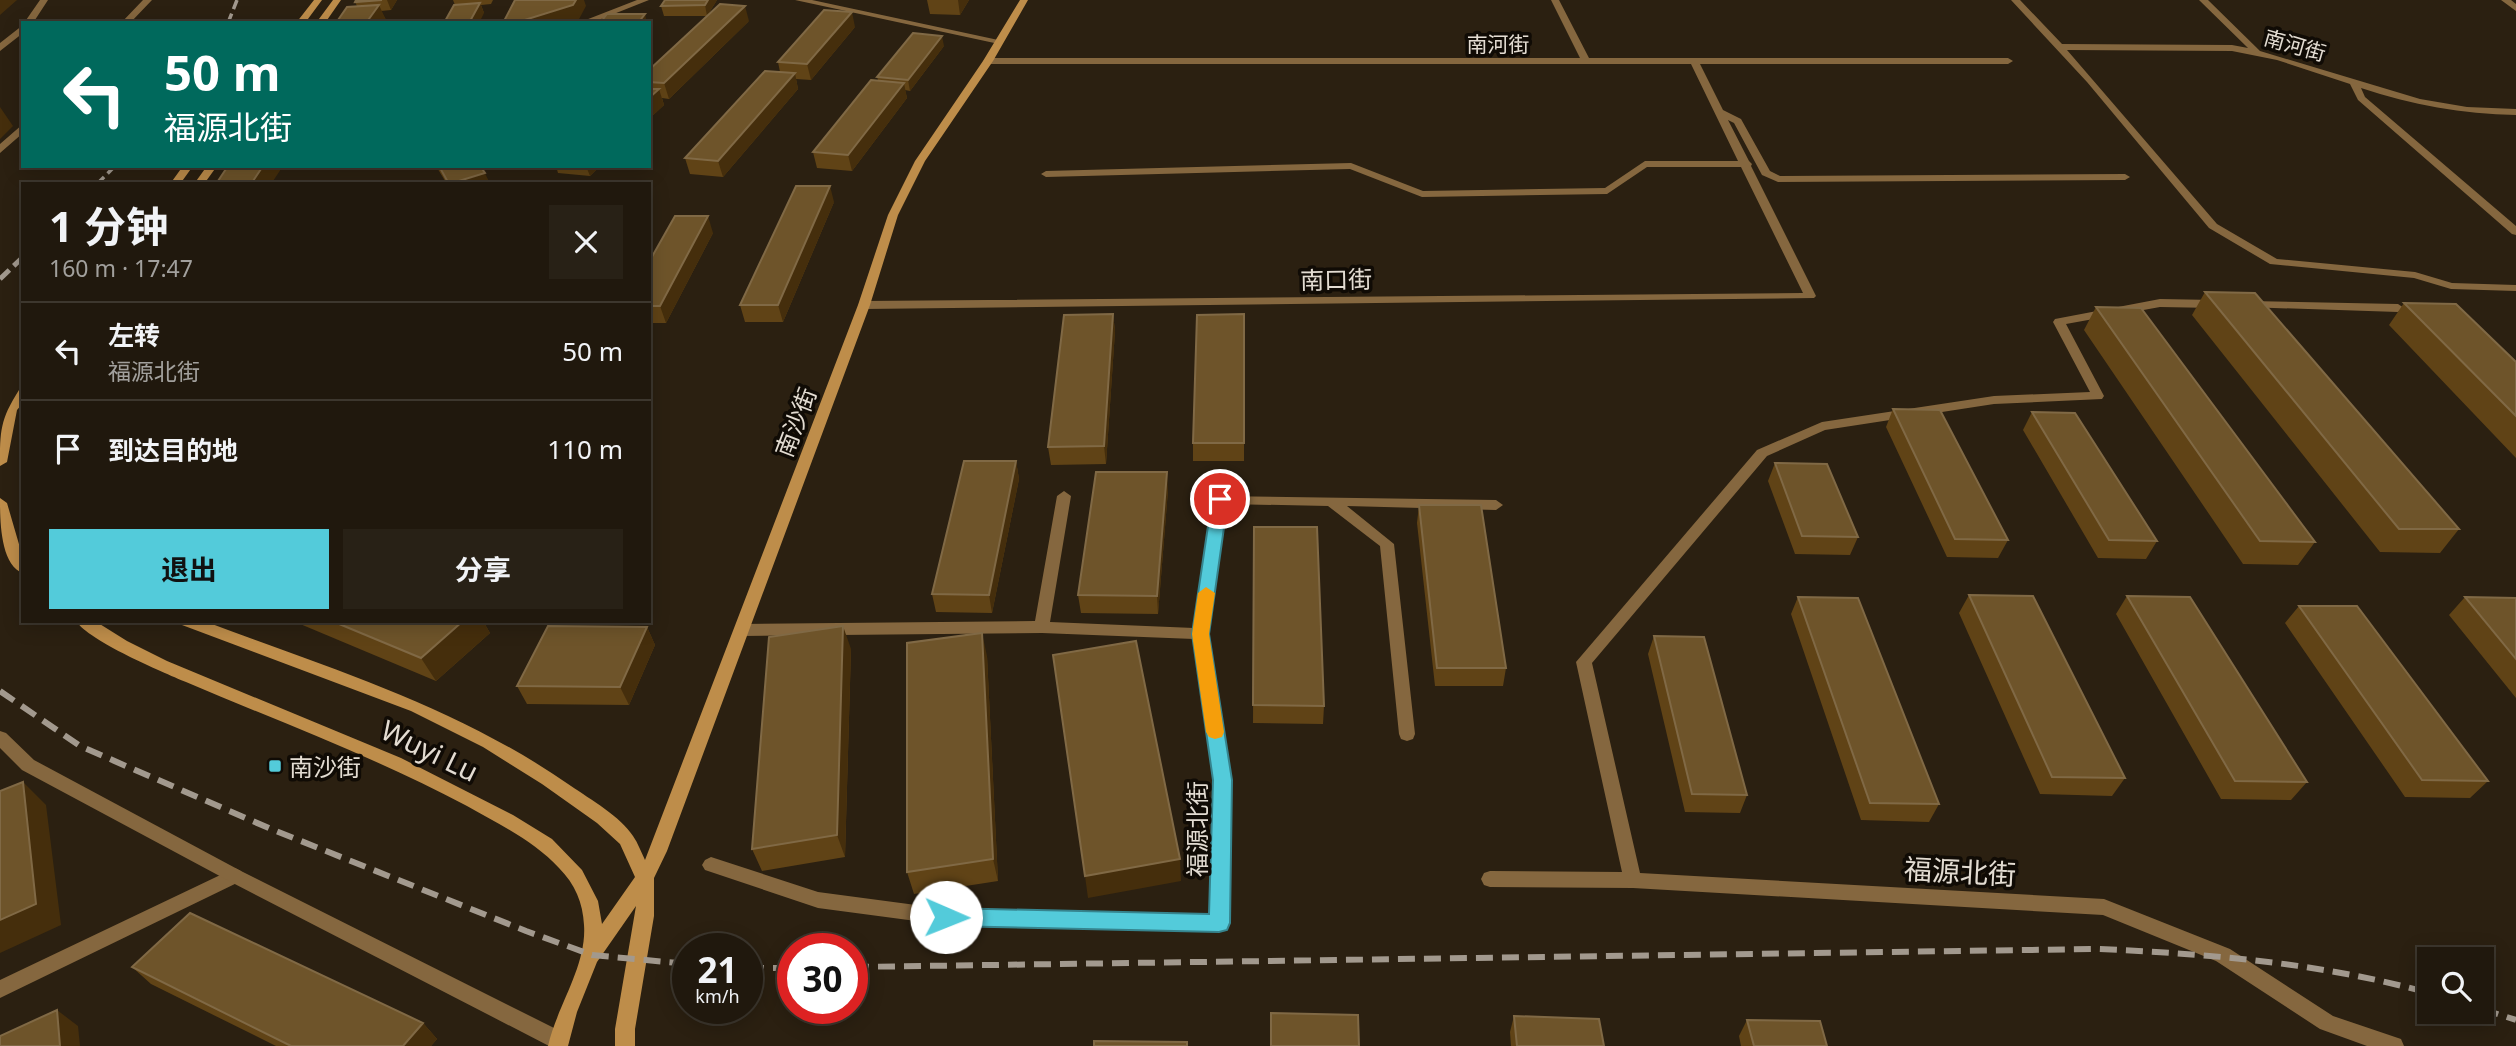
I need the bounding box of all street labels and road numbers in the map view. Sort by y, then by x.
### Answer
street label: 南河街 [2261,23,2329,67]
street label: 南河街 [1467,30,1530,58]
street label: 南口街 [1300,262,1372,296]
street label: 南沙街 [767,382,823,462]
street label: Wuyi Lu [375,710,485,790]
street label: 福源北街 [1180,781,1213,877]
street label: 福源北街 [1903,849,2017,893]

